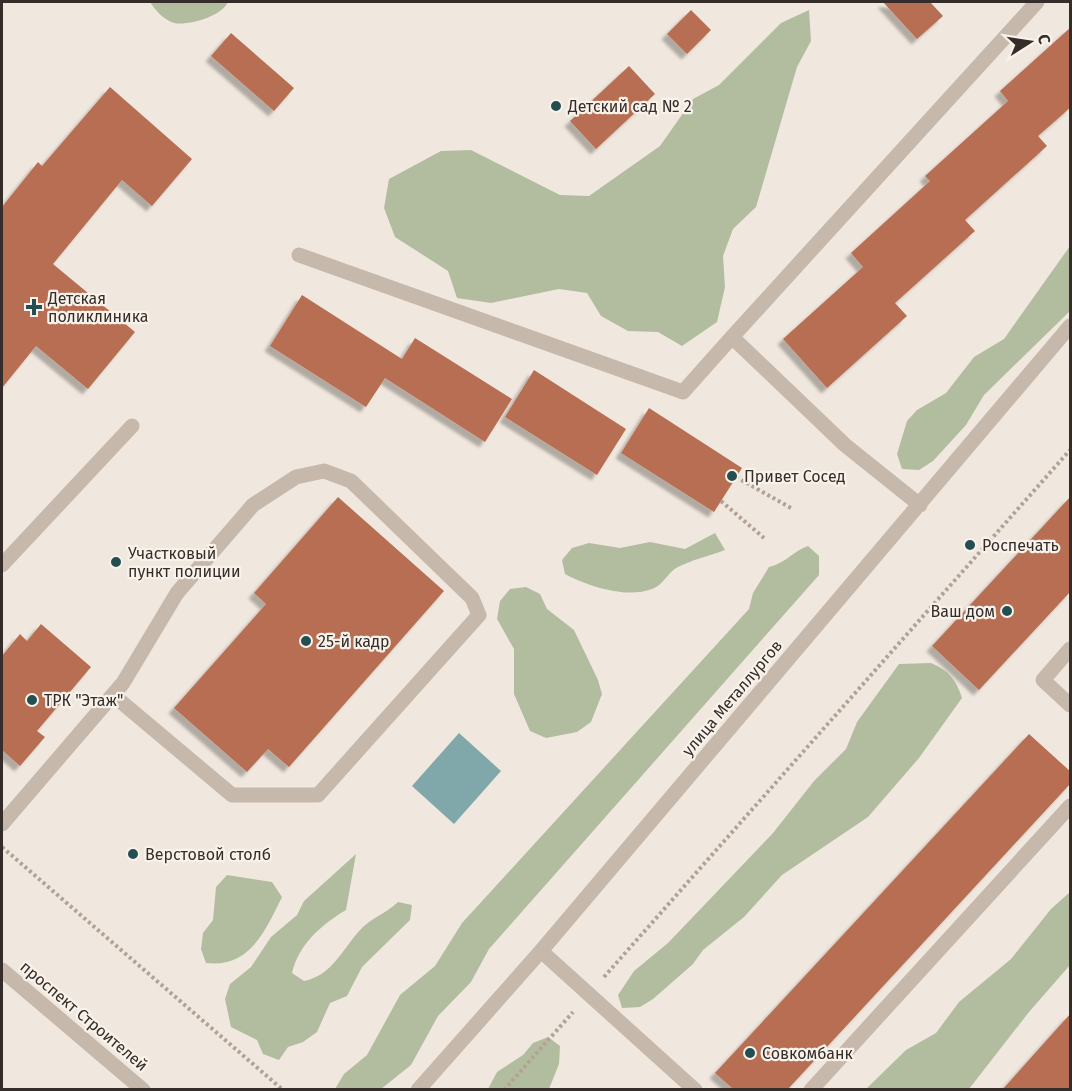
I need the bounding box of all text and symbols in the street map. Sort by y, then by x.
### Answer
north arrow [1000,12,1060,72]
text: С [1034,33,1055,46]
place label: Детский сад № 2 [567,97,692,116]
marker: Детский сад № 2 [549,99,563,113]
place label: Детская поликлиника [47,289,148,326]
marker: Детская поликлиника [25,298,43,316]
place label: Привет Сосед [744,467,846,486]
marker: Привет Сосед [725,469,739,483]
place label: Роспечать [982,536,1059,555]
marker: Роспечать [963,538,977,552]
place label: Участковый пункт полиции [128,544,241,581]
marker: Участковый пункт полиции [109,555,123,569]
place label: Ваш дом [931,602,995,621]
marker: Ваш дом [1000,604,1014,618]
place label: 25-й кадр [318,632,389,651]
marker: 25-й кадр [299,634,313,648]
street label: улица Металлургов [678,636,786,760]
place label: ТРК "Этаж" [44,691,123,710]
marker: ТРК "Этаж" [25,693,39,707]
place label: Верстовой столб [145,845,271,864]
marker: Верстовой столб [126,847,140,861]
street label: проспект Строителей [16,957,152,1075]
place label: Совкомбанк [762,1044,854,1063]
marker: Совкомбанк [743,1046,757,1060]

